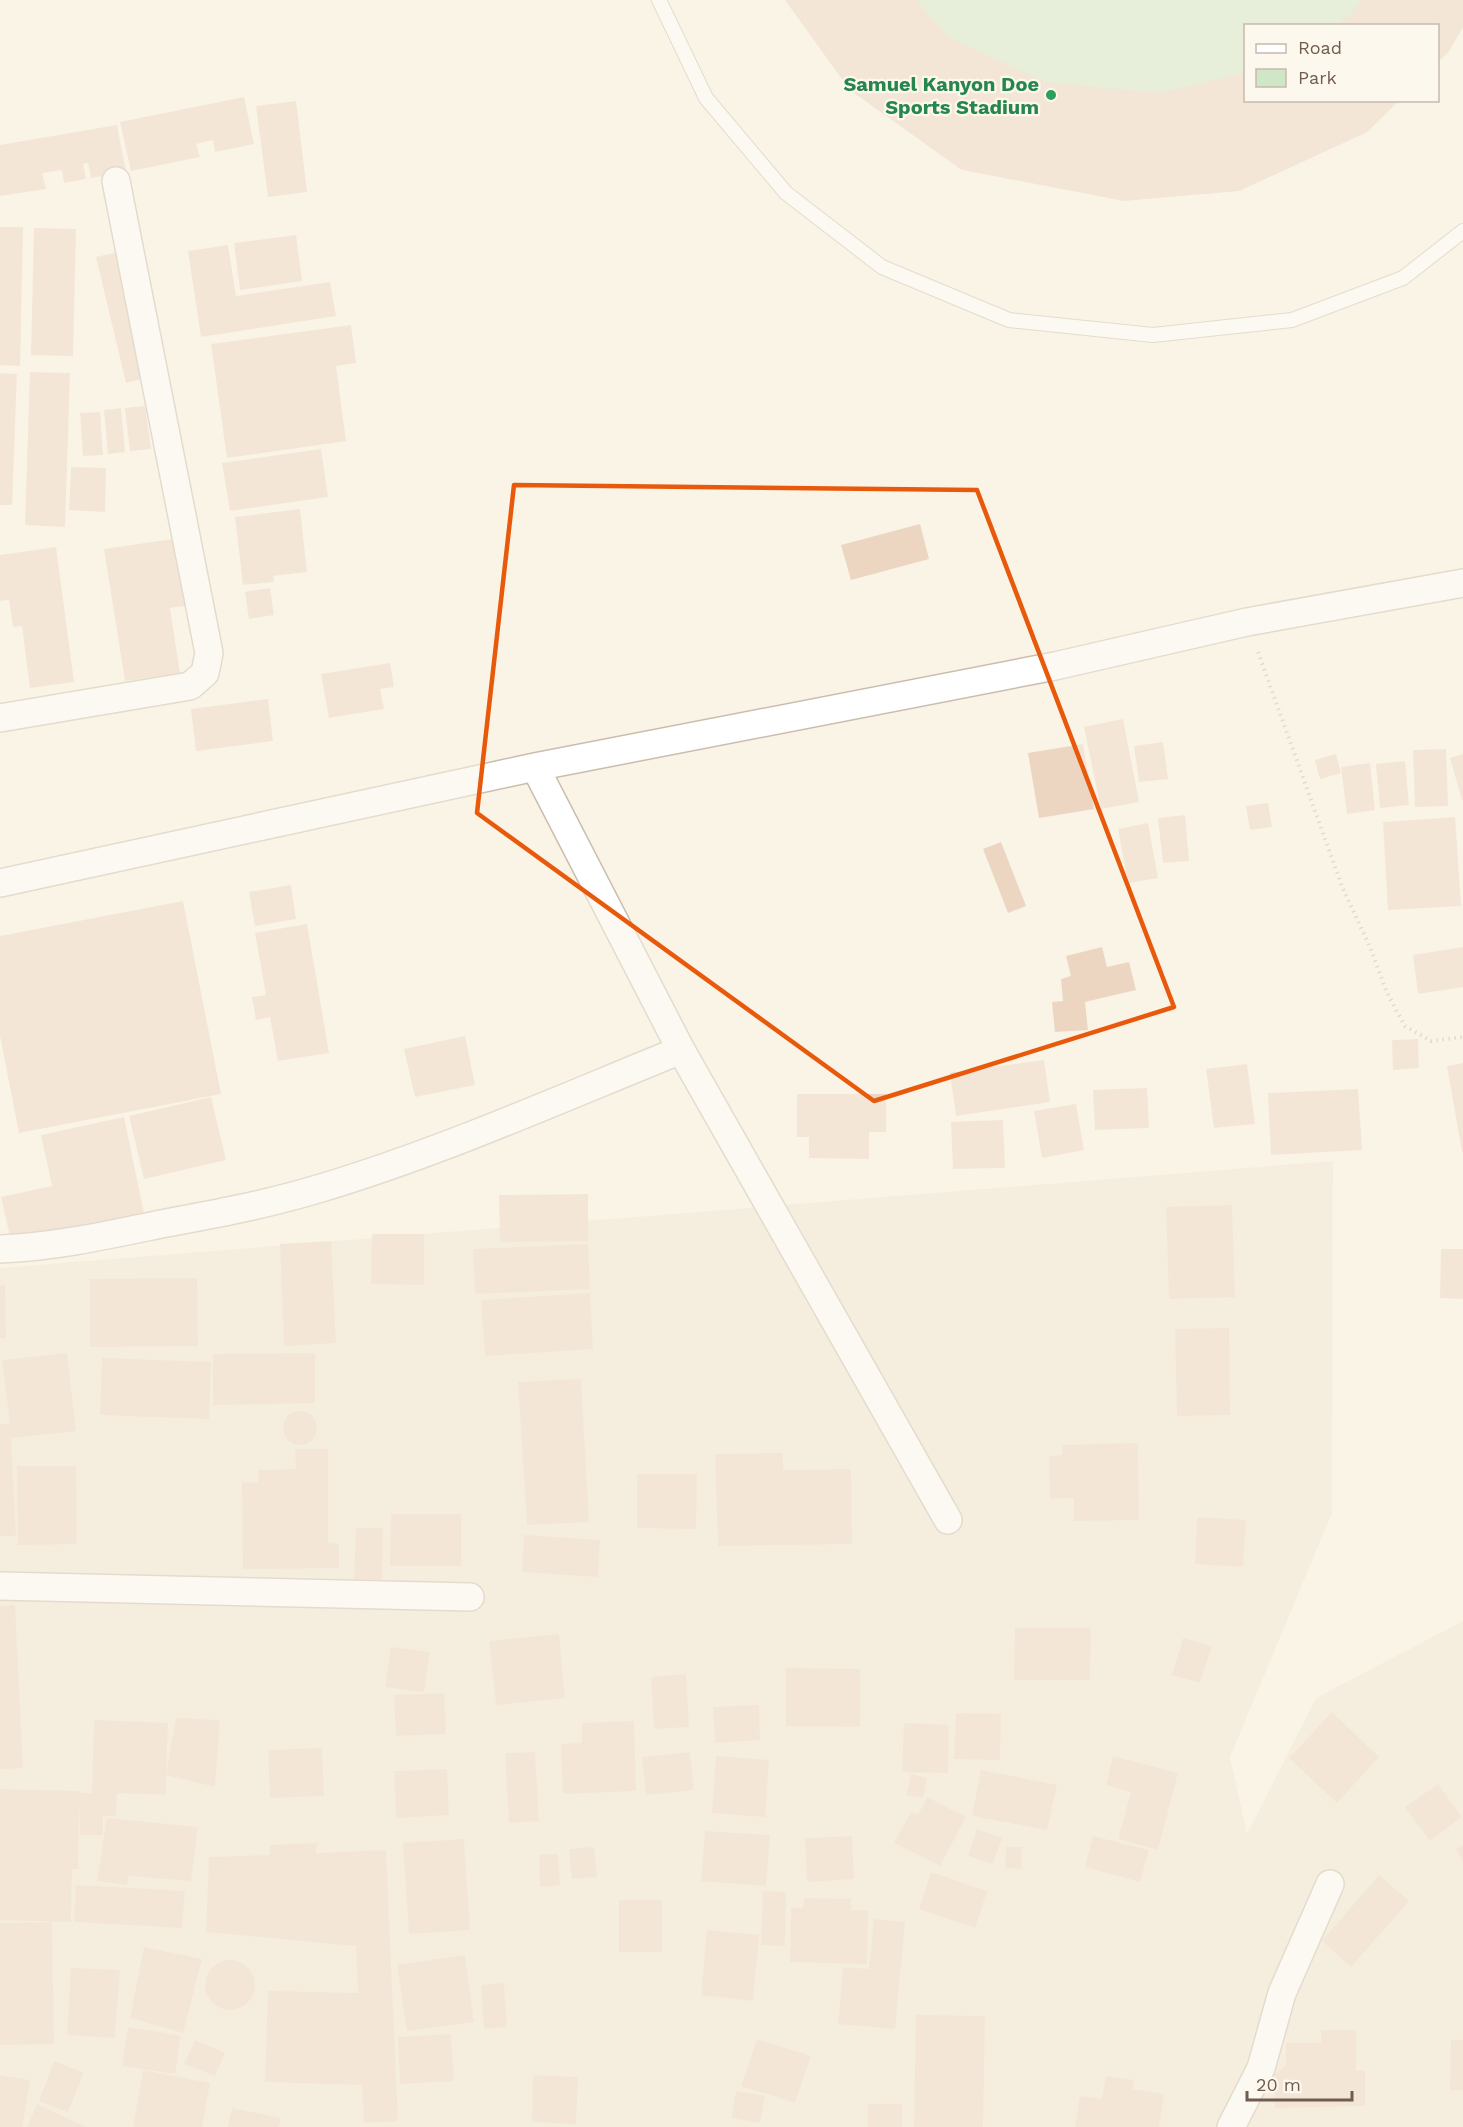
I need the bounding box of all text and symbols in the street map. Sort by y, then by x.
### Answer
legend [1244,24,1439,102]
text: Road [1298,37,1342,58]
text: Park [1298,67,1337,88]
place label: Samuel Kanyon Doe Sports Stadium [843,72,1039,119]
marker: Samuel Kanyon Doe Sports Stadium [1044,88,1058,102]
scale bar [1247,2064,1352,2102]
text: 20 m [1256,2074,1301,2095]

